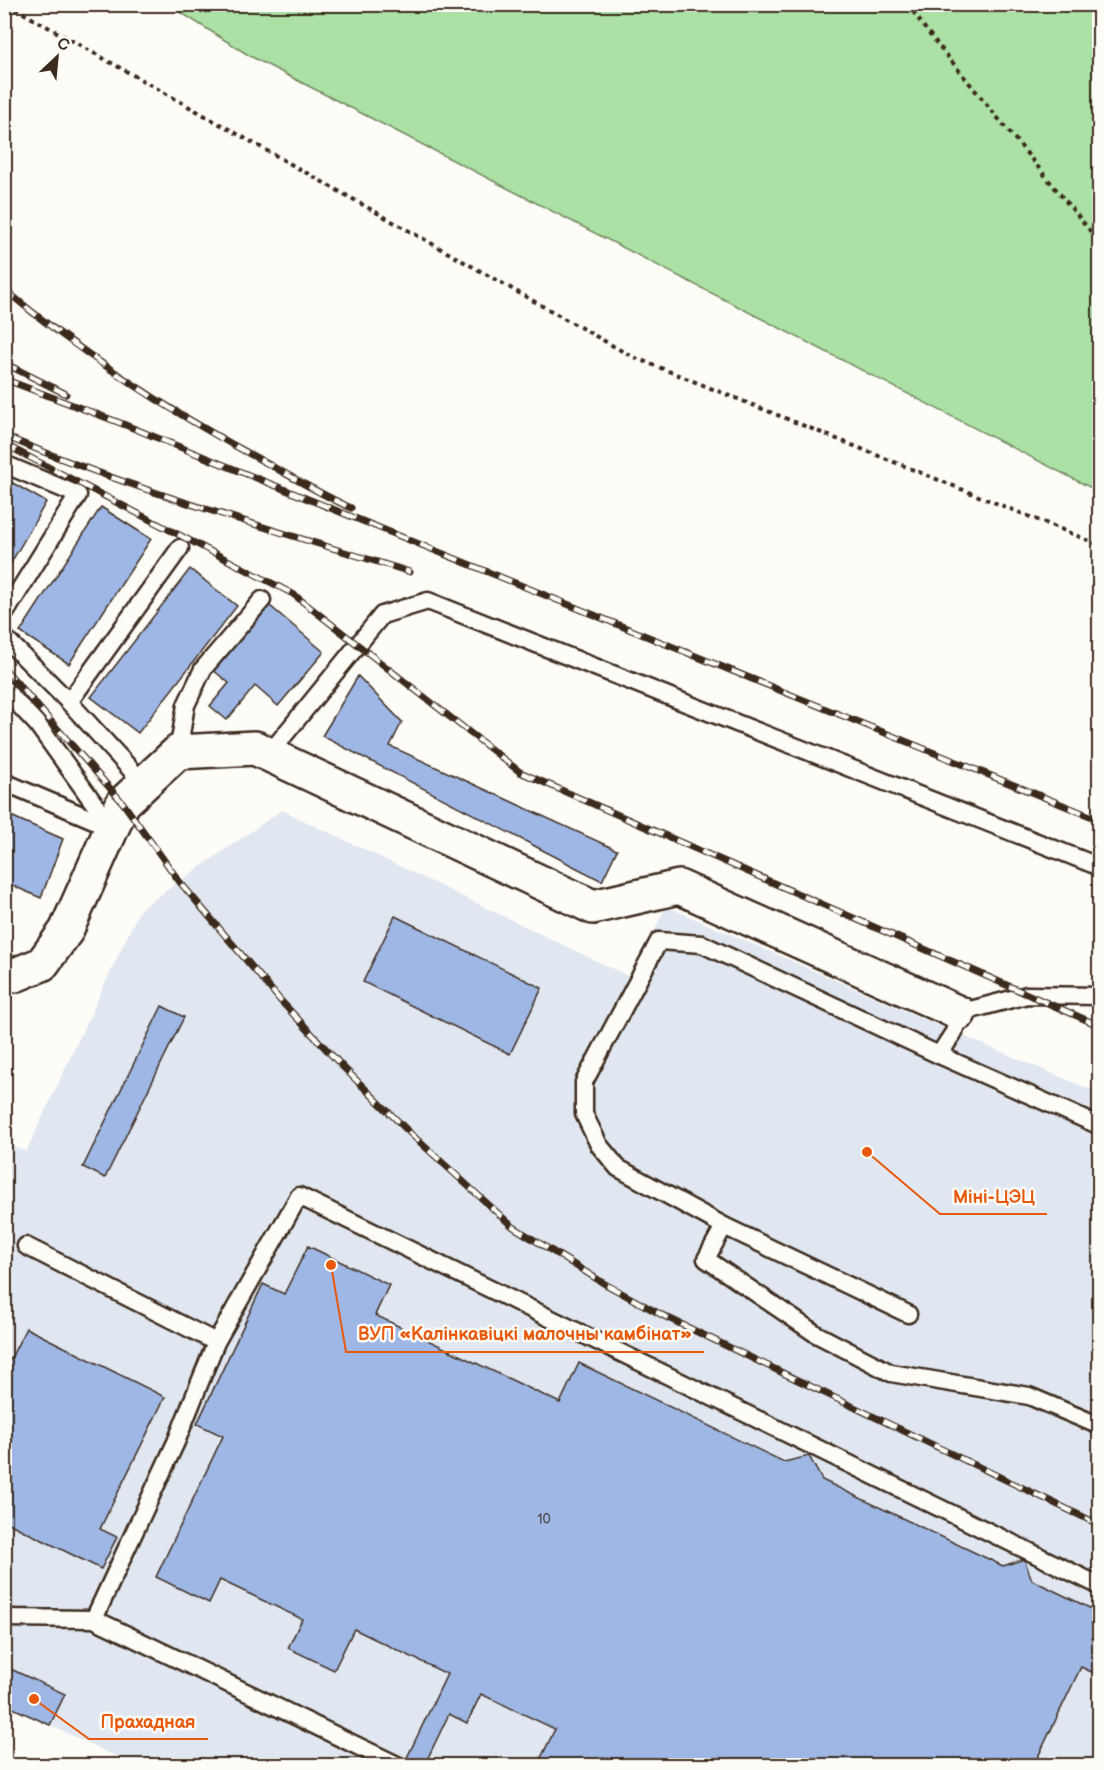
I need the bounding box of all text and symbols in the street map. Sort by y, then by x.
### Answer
north arrow [27,27,87,87]
text: С [54,34,72,56]
callout: Міні-ЦЭЦ [940,1178,1047,1214]
text: Міні-ЦЭЦ [953,1187,1035,1208]
callout: ВУП «Калінкавіцкі малочны камбінат» [346,1316,704,1352]
text: ВУП «Калінкавіцкі малочны камбінат» [358,1324,692,1345]
house number: 10 [537,1511,551,1528]
callout: Прахадная [89,1703,208,1739]
text: Прахадная [100,1712,196,1733]

